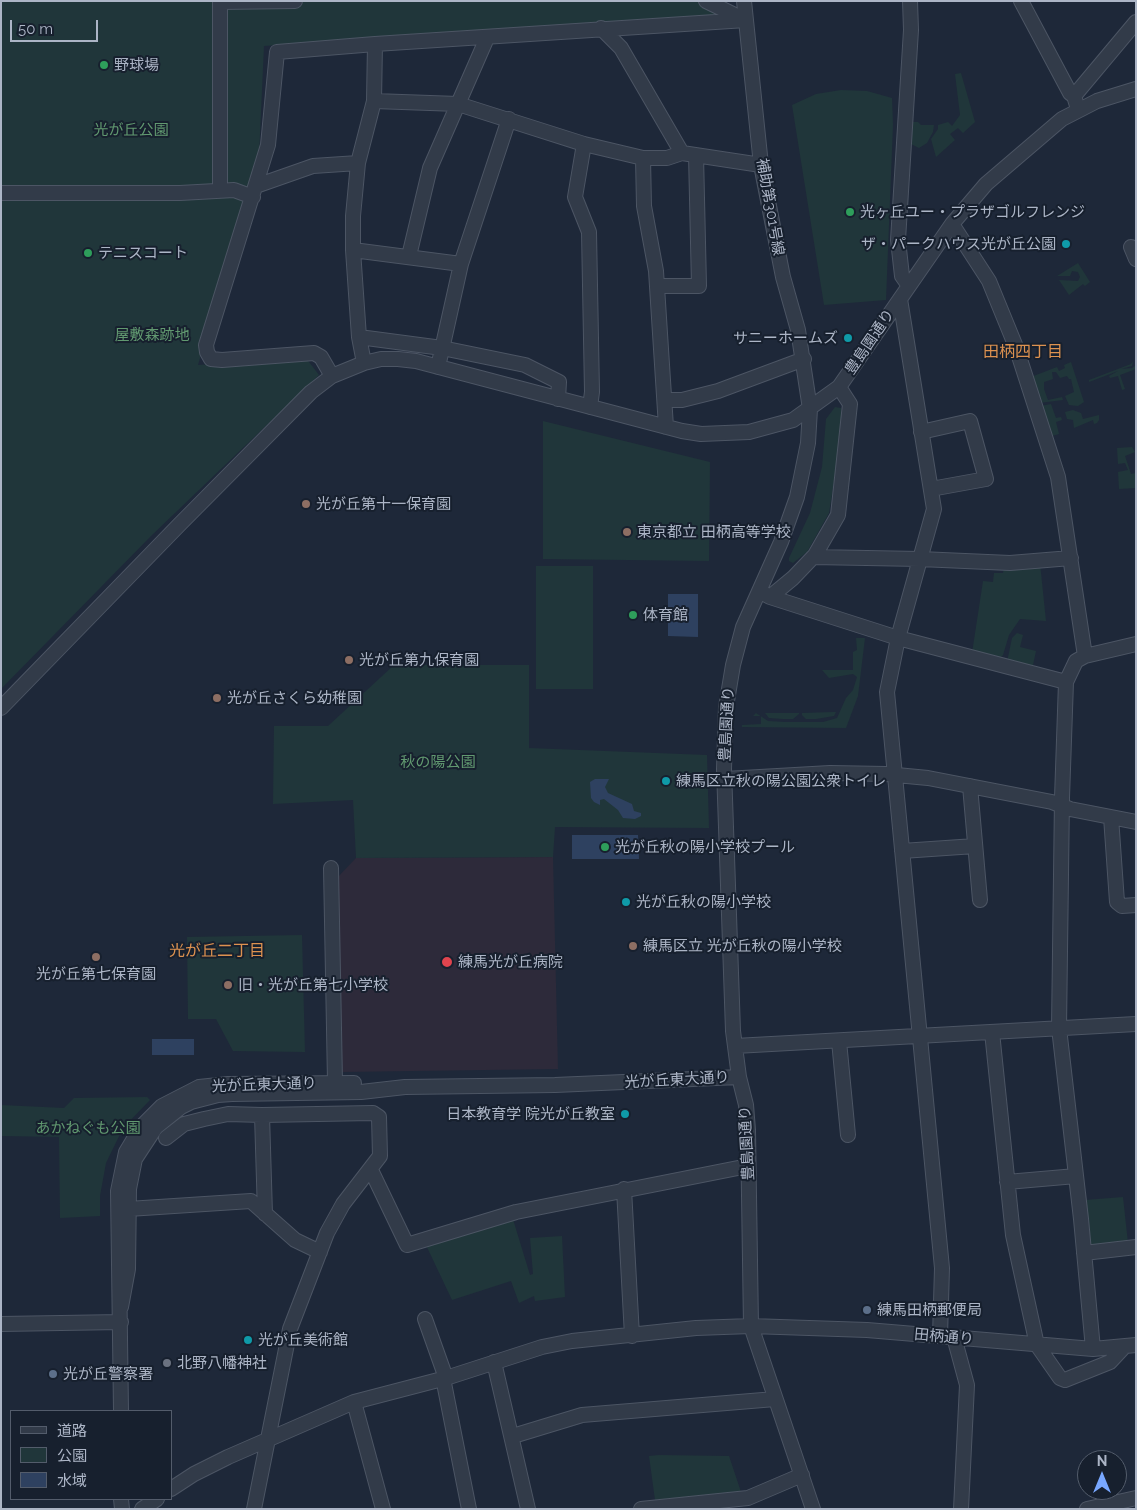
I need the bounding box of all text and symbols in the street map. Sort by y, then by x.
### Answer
scale bar [12,10,100,42]
text: 50 m [18,20,53,38]
place label: 野球場 [114,56,159,74]
marker: 野球場 [98,59,110,71]
park label: 光が丘公園 [94,121,168,139]
street label: 補助第301号線 [753,157,787,257]
place label: 光ヶ丘ユー・プラザゴルフレンジ [860,203,1085,221]
marker: 光ヶ丘ユー・プラザゴルフレンジ [844,206,856,218]
place label: ザ・パークハウス光が丘公園 [861,235,1056,253]
marker: ザ・パークハウス光が丘公園 [1060,238,1072,250]
place label: テニスコート [98,244,188,262]
marker: テニスコート [82,247,94,259]
street label: 豊島園通り [842,306,898,378]
park label: 屋敷森跡地 [115,326,189,344]
place label: サニーホームズ [733,329,838,347]
marker: サニーホームズ [842,332,854,344]
district label: 田柄四丁目 [983,342,1063,362]
place label: 光が丘第十一保育園 [316,495,451,513]
marker: 光が丘第十一保育園 [300,498,312,510]
place label: 東京都立 田柄高等学校 [637,523,791,541]
marker: 東京都立 田柄高等学校 [621,526,633,538]
place label: 体育館 [643,606,688,624]
marker: 体育館 [627,609,639,621]
place label: 光が丘第九保育園 [359,651,479,669]
marker: 光が丘第九保育園 [343,654,355,666]
street label: 豊島園通り [716,686,738,762]
place label: 光が丘さくら幼稚園 [227,689,362,707]
marker: 光が丘さくら幼稚園 [211,692,223,704]
park label: 秋の陽公園 [401,753,475,771]
place label: 練馬区立秋の陽公園公衆トイレ [676,772,886,790]
marker: 練馬区立秋の陽公園公衆トイレ [660,775,672,787]
place label: 光が丘秋の陽小学校プール [615,838,795,856]
marker: 光が丘秋の陽小学校プール [599,841,611,853]
place label: 光が丘秋の陽小学校 [636,893,771,911]
marker: 光が丘秋の陽小学校 [620,896,632,908]
place label: 練馬区立 光が丘秋の陽小学校 [643,937,842,955]
marker: 練馬区立 光が丘秋の陽小学校 [627,940,639,952]
district label: 光が丘二丁目 [169,941,265,961]
marker: 光が丘第七保育園 [90,951,102,963]
place label: 練馬光が丘病院 [458,953,563,971]
marker: 練馬光が丘病院 [440,955,454,969]
place label: 光が丘第七保育園 [36,965,156,983]
place label: 旧・光が丘第七小学校 [238,976,388,994]
marker: 旧・光が丘第七小学校 [222,979,234,991]
street label: 光が丘東大通り [624,1068,730,1092]
street label: 光が丘東大通り [211,1074,317,1096]
place label: 日本教育学 院光が丘教室 [446,1105,615,1123]
street label: 豊島園通り [736,1105,758,1181]
marker: 日本教育学 院光が丘教室 [619,1108,631,1120]
park label: あかねぐも公園 [36,1119,140,1137]
place label: 練馬田柄郵便局 [877,1301,982,1319]
marker: 練馬田柄郵便局 [861,1304,873,1316]
street label: 田柄通り [913,1325,975,1349]
place label: 光が丘美術館 [258,1331,348,1349]
marker: 光が丘美術館 [242,1334,254,1346]
place label: 北野八幡神社 [177,1354,267,1372]
marker: 北野八幡神社 [161,1357,173,1369]
place label: 光が丘警察署 [63,1365,153,1383]
marker: 光が丘警察署 [47,1368,59,1380]
legend [10,1410,172,1500]
text: 道路 [57,1422,87,1440]
text: 公園 [57,1447,87,1465]
north arrow [1077,1450,1127,1500]
text: N [1097,1453,1107,1469]
text: 水域 [57,1472,87,1490]

